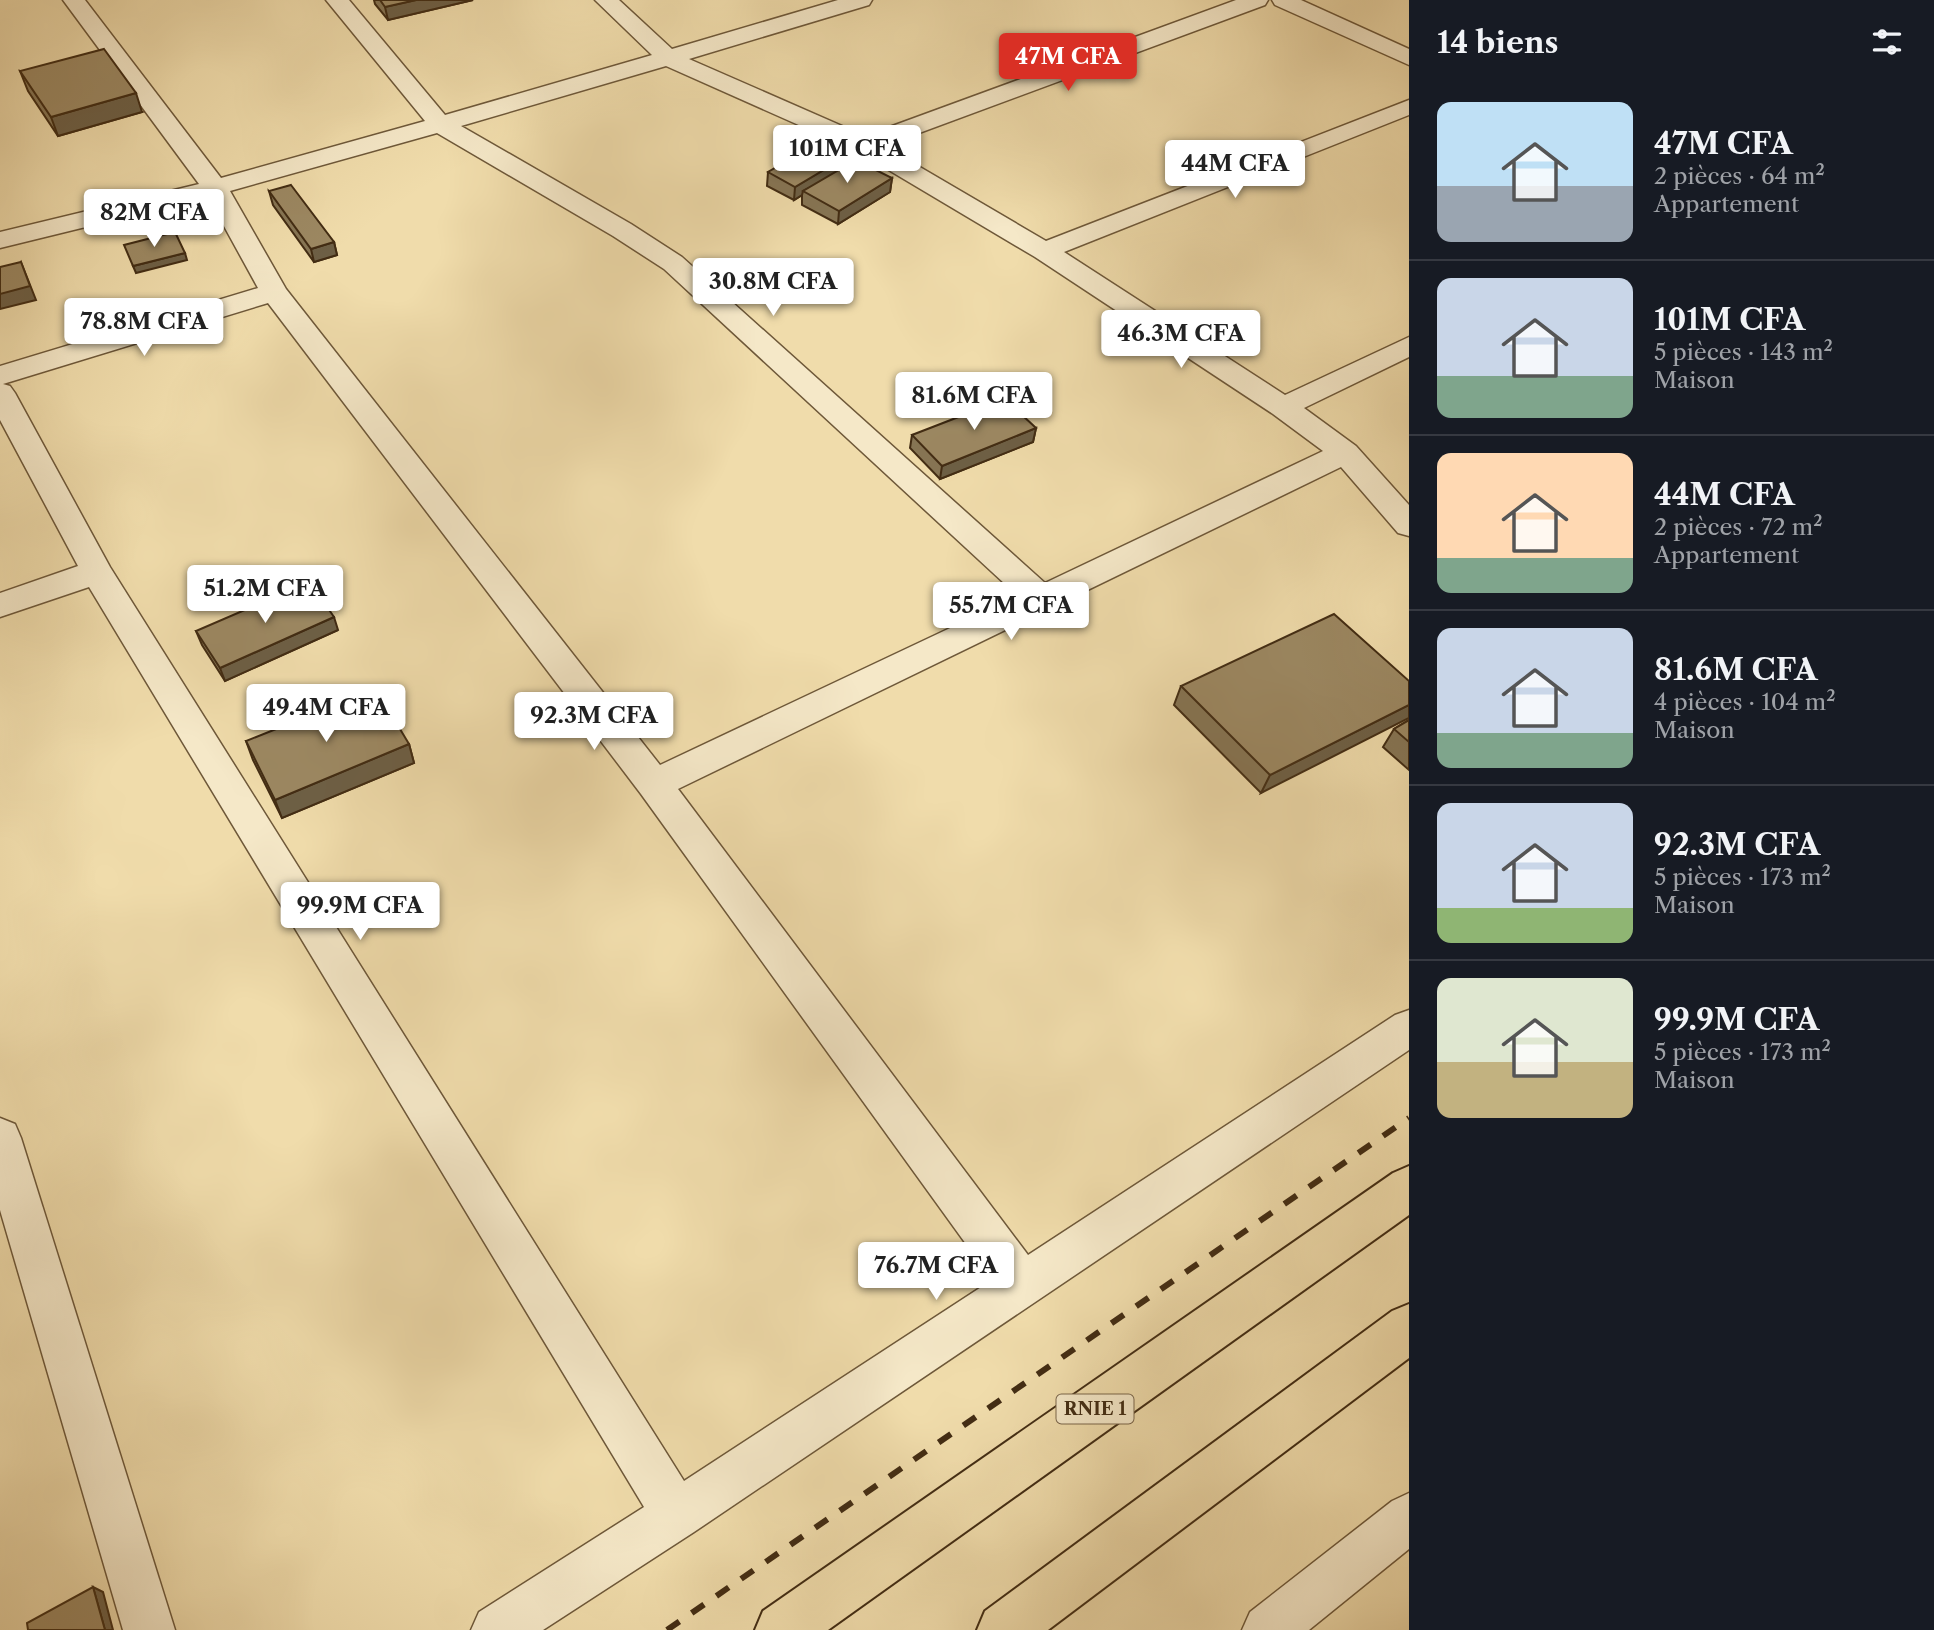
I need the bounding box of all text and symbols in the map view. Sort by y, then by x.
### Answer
icon: filters [1868,23,1906,61]
text: 14 biens [1437,24,1558,61]
pin: 47M CFA [1003,34,1133,93]
text: 47M CFA [1015,42,1121,70]
pin: 101M CFA [775,125,919,185]
text: 47M CFA [1654,125,1793,162]
icon: home [1493,130,1577,214]
text: 101M CFA [789,134,905,162]
pin: 44M CFA [1170,140,1300,200]
text: 44M CFA [1181,149,1289,177]
text: 2 pièces · 64 m² [1654,162,1825,190]
pin: 82M CFA [89,190,219,249]
text: Appartement [1654,190,1799,218]
text: 82M CFA [100,198,208,226]
pin: 30.8M CFA [693,258,853,318]
text: 30.8M CFA [709,267,837,295]
pin: 78.8M CFA [64,298,224,358]
text: 101M CFA [1654,301,1805,338]
icon: home [1493,306,1577,390]
text: 78.8M CFA [80,307,208,335]
pin: 46.3M CFA [1101,310,1261,370]
text: 46.3M CFA [1117,319,1245,347]
text: 5 pièces · 143 m² [1654,338,1833,366]
text: Maison [1654,366,1735,394]
pin: 81.6M CFA [894,372,1054,432]
text: 81.6M CFA [911,381,1037,409]
text: 44M CFA [1654,476,1795,513]
icon: home [1493,481,1577,565]
text: 2 pièces · 72 m² [1654,513,1823,541]
text: Appartement [1654,541,1799,569]
pin: 51.2M CFA [185,566,345,625]
text: 51.2M CFA [203,574,327,602]
pin: 55.7M CFA [931,582,1091,642]
text: 55.7M CFA [949,591,1073,619]
text: 81.6M CFA [1654,651,1817,688]
icon: home [1493,656,1577,740]
pin: 49.4M CFA [246,684,406,744]
text: 4 pièces · 104 m² [1654,688,1836,716]
pin: 92.3M CFA [514,692,674,752]
text: 49.4M CFA [262,693,390,721]
text: 92.3M CFA [530,701,658,729]
text: Maison [1654,716,1735,744]
text: 92.3M CFA [1654,826,1820,863]
icon: home [1493,831,1577,915]
text: 5 pièces · 173 m² [1654,863,1831,891]
pin: 99.9M CFA [280,883,440,942]
text: 99.9M CFA [297,891,423,919]
text: Maison [1654,891,1735,919]
text: 99.9M CFA [1654,1001,1819,1038]
icon: home [1493,1006,1577,1090]
text: 5 pièces · 173 m² [1654,1038,1831,1066]
text: Maison [1654,1066,1735,1094]
pin: 76.7M CFA [856,1242,1016,1302]
text: 76.7M CFA [874,1251,998,1279]
road number: RNIE 1 [1056,1394,1134,1424]

